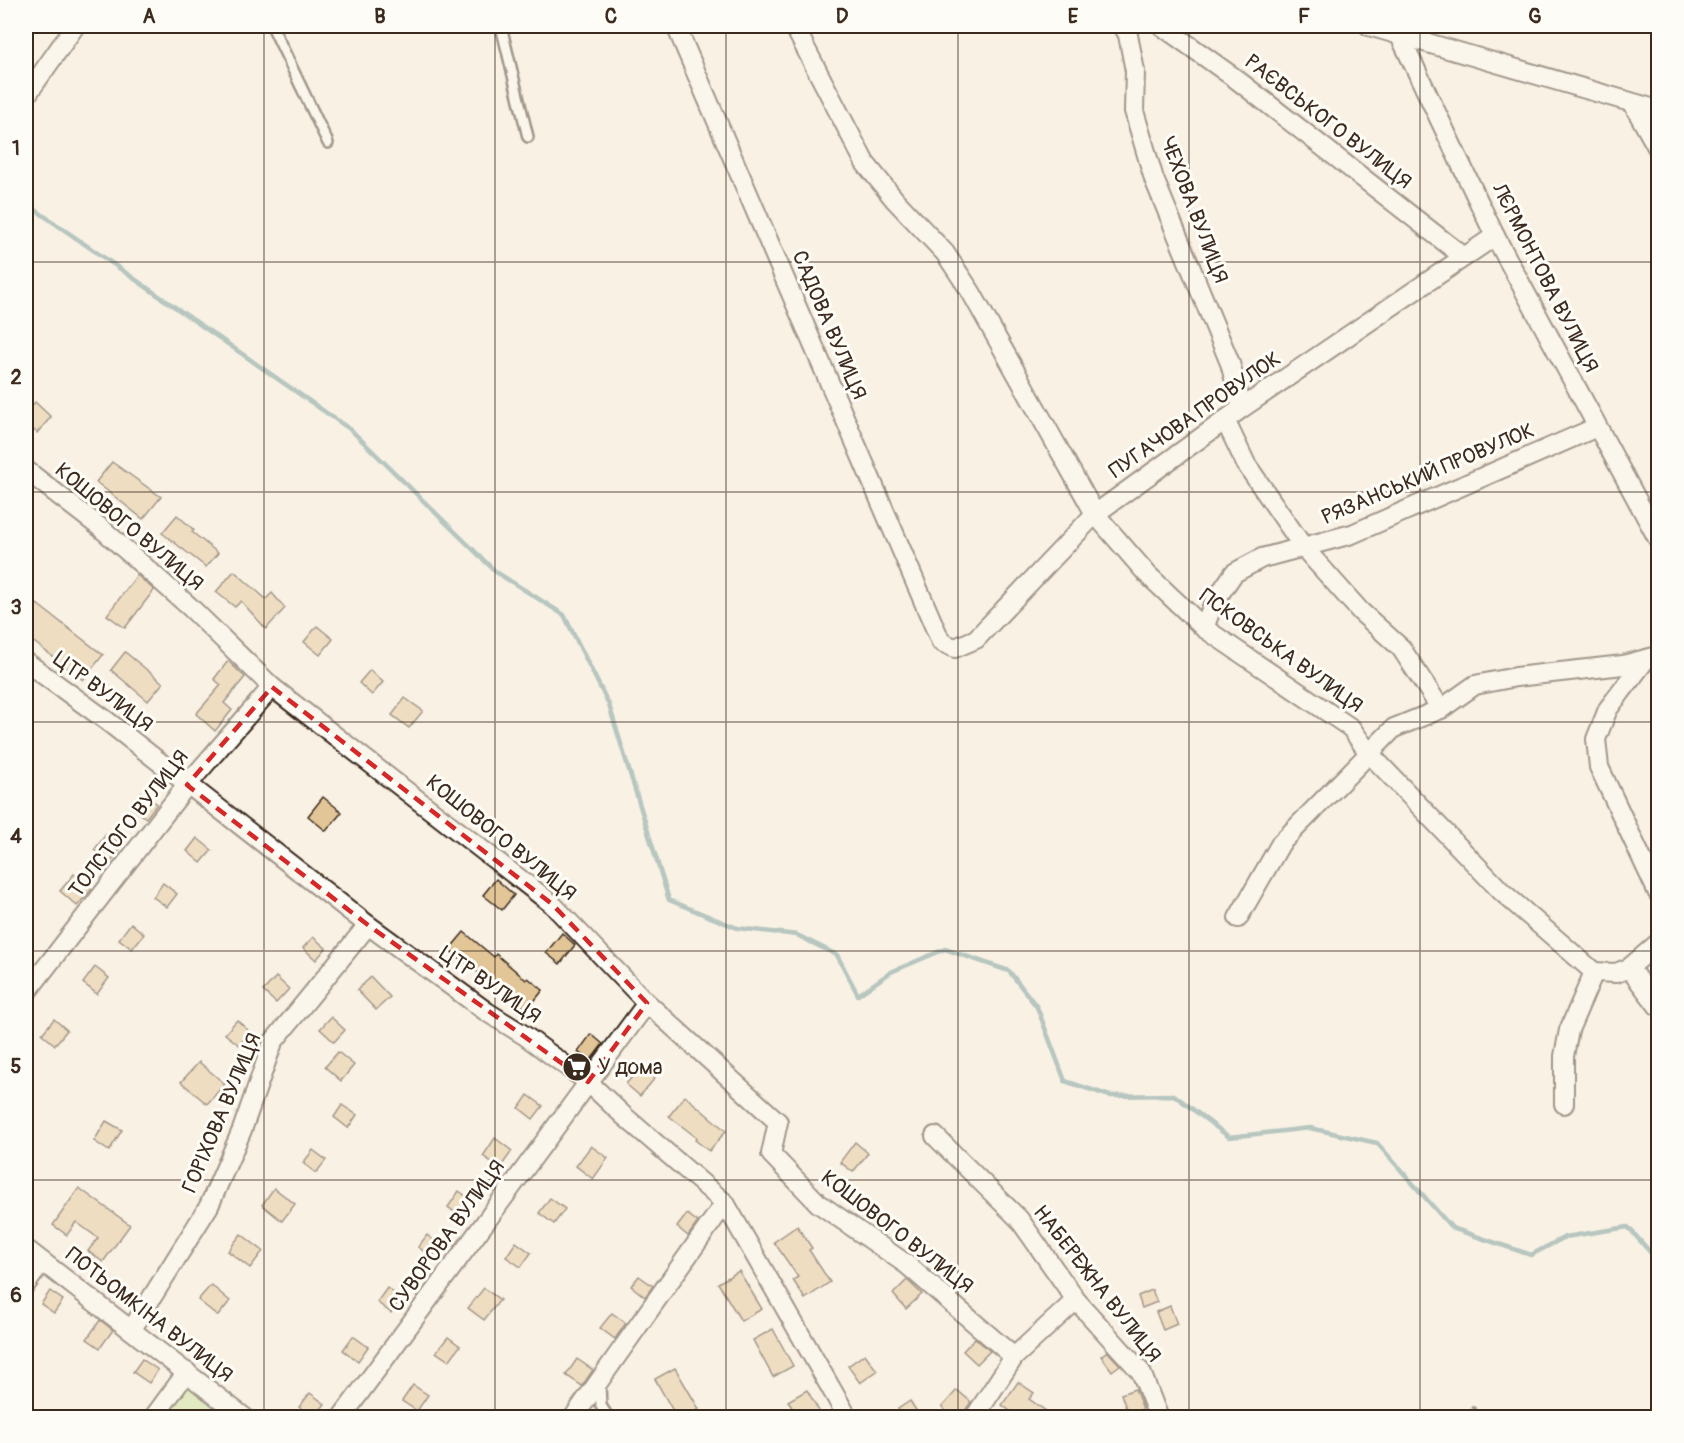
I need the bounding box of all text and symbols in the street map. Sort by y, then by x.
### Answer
text: A [143,4,156,29]
text: B [374,4,386,29]
text: C [605,4,617,29]
text: D [836,4,849,29]
text: E [1068,4,1079,29]
text: F [1298,4,1310,29]
text: G [1528,4,1542,29]
street label: РАЄВСЬКОГО ВУЛИЦЯ [1239,48,1417,196]
street label: ЧЕХОВА ВУЛИЦЯ [1154,133,1234,287]
text: 1 [12,136,20,161]
street label: ЛЄРМОНТОВА ВУЛИЦЯ [1485,178,1605,377]
street label: САДОВА ВУЛИЦЯ [785,246,873,404]
street label: ПУГАЧОВА ПРОВУЛОК [1104,346,1286,484]
text: 2 [10,365,22,390]
street label: РЯЗАНСЬКИЙ ПРОВУЛОК [1318,417,1538,531]
street label: КОШОВОГО ВУЛИЦЯ [49,457,209,597]
street label: ПСКОВСЬКА ВУЛИЦЯ [1194,583,1368,719]
text: 3 [10,595,22,620]
street label: ЦТР ВУЛИЦЯ [48,646,158,738]
street label: ТОЛСТОГО ВУЛИЦЯ [63,745,195,903]
street label: КОШОВОГО ВУЛИЦЯ [420,769,582,907]
text: 4 [10,824,22,849]
street label: ЦТР ВУЛИЦЯ [434,940,546,1030]
street label: ГОРІХОВА ВУЛИЦЯ [176,1029,268,1197]
supermarket icon: У дома [561,1051,593,1083]
text: 5 [11,1054,22,1079]
place label: У дома [598,1054,663,1081]
street label: СУВОРОВА ВУЛИЦЯ [383,1155,511,1317]
street label: КОШОВОГО ВУЛИЦЯ [815,1164,979,1300]
street label: НАБЕРЕЖНА ВУЛИЦЯ [1027,1200,1167,1368]
street label: ПОТЬОМКІНА ВУЛИЦЯ [60,1241,238,1389]
text: 6 [10,1283,22,1308]

